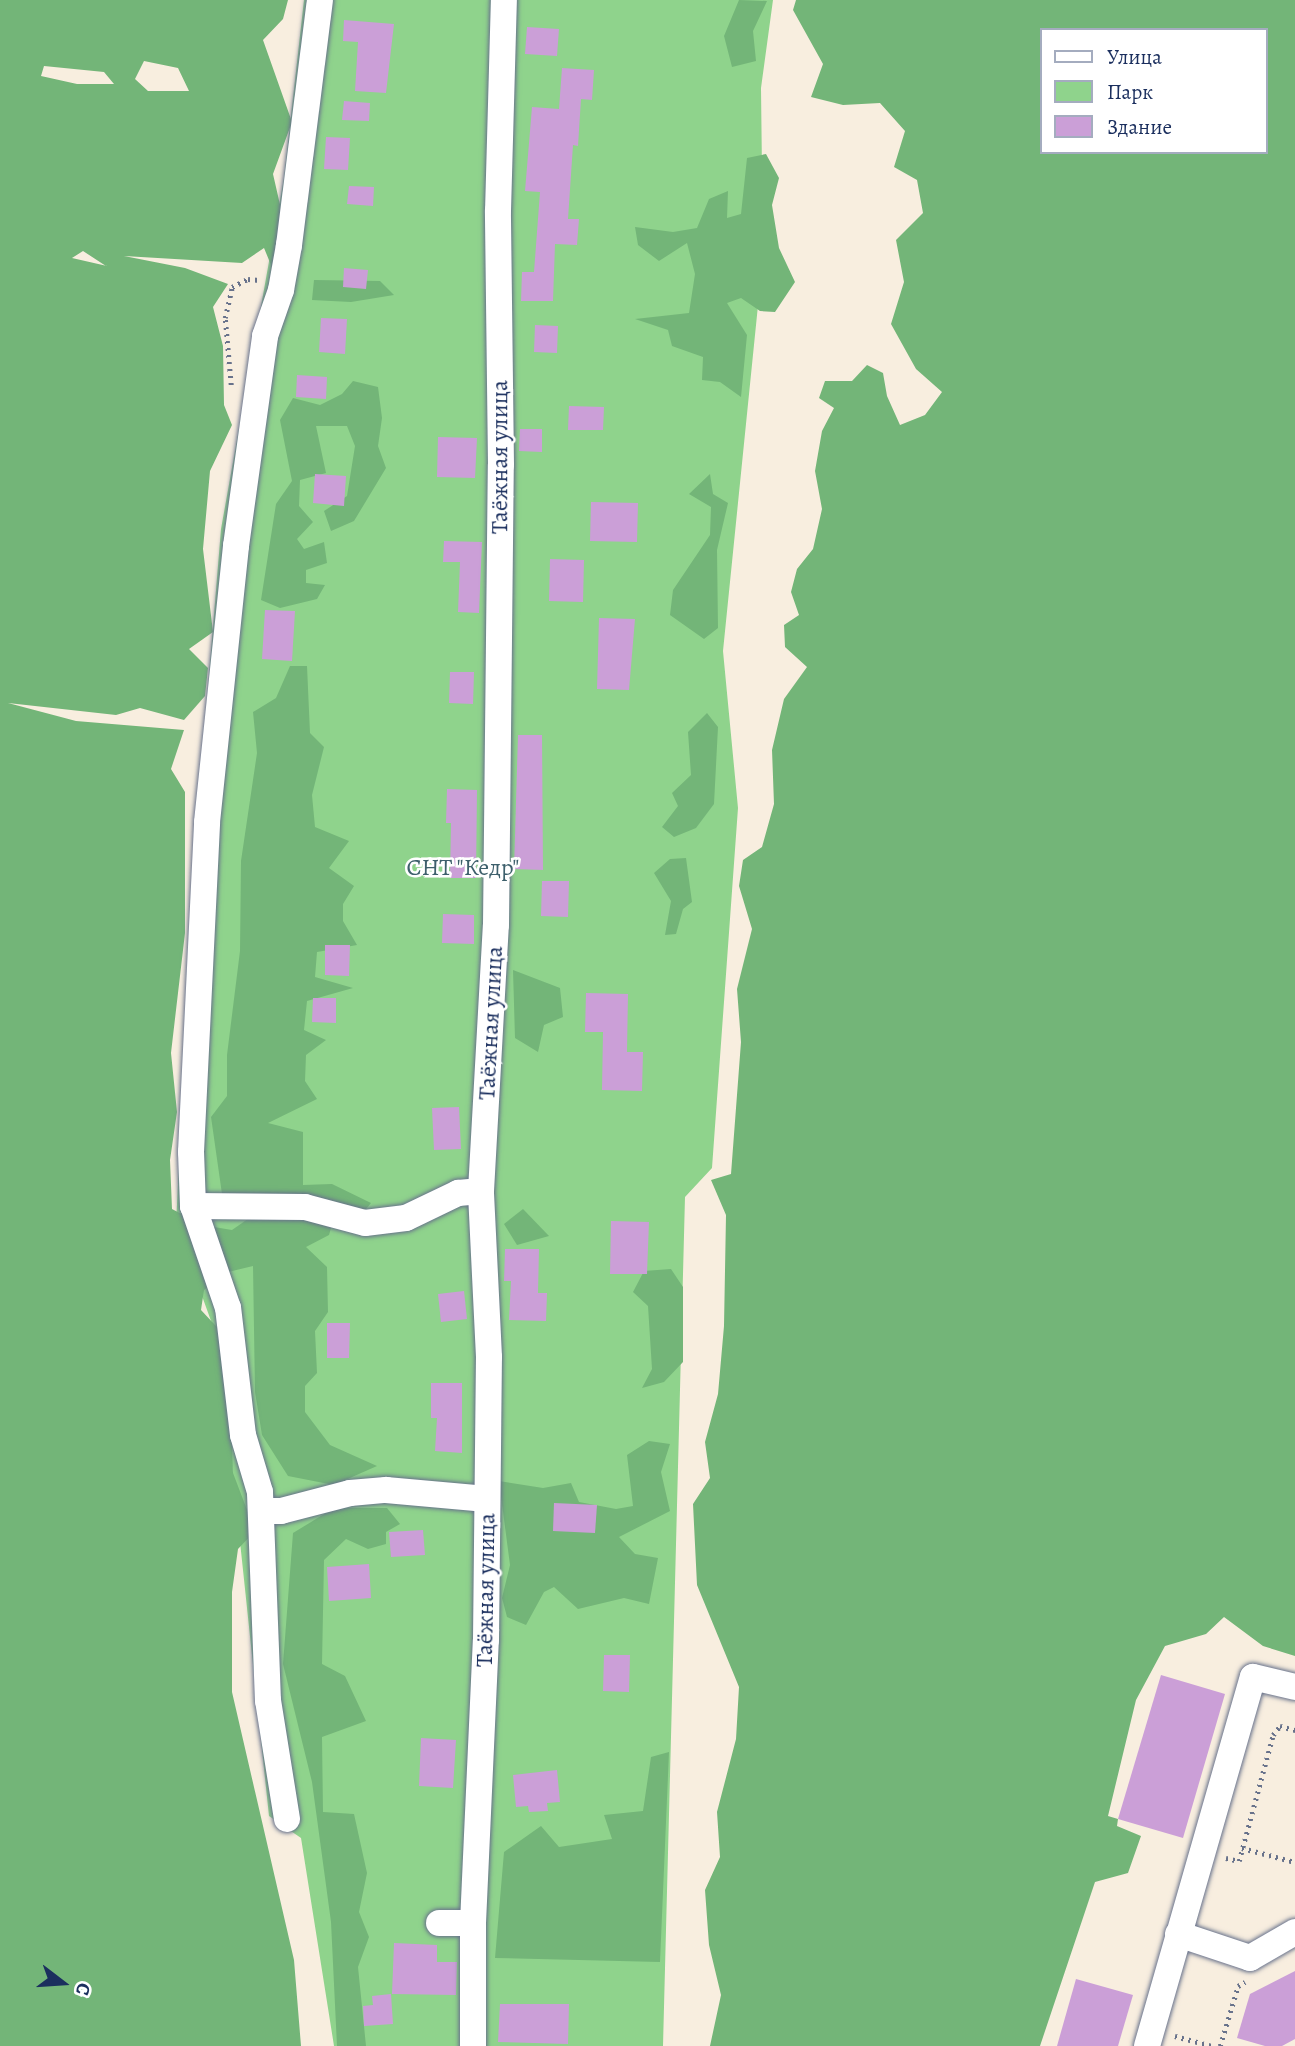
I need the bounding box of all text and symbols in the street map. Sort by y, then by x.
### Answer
legend [1040,28,1267,154]
text: Улица [1107,43,1162,71]
text: Парк [1107,78,1153,106]
text: Здание [1107,113,1172,141]
street label: Таёжная улица [486,380,514,534]
park label: СНТ "Кедр" [406,854,520,882]
street label: Таёжная улица [473,945,509,1101]
street label: Таёжная улица [470,1513,502,1667]
north arrow [28,1948,98,2018]
text: С [69,1980,97,1999]

